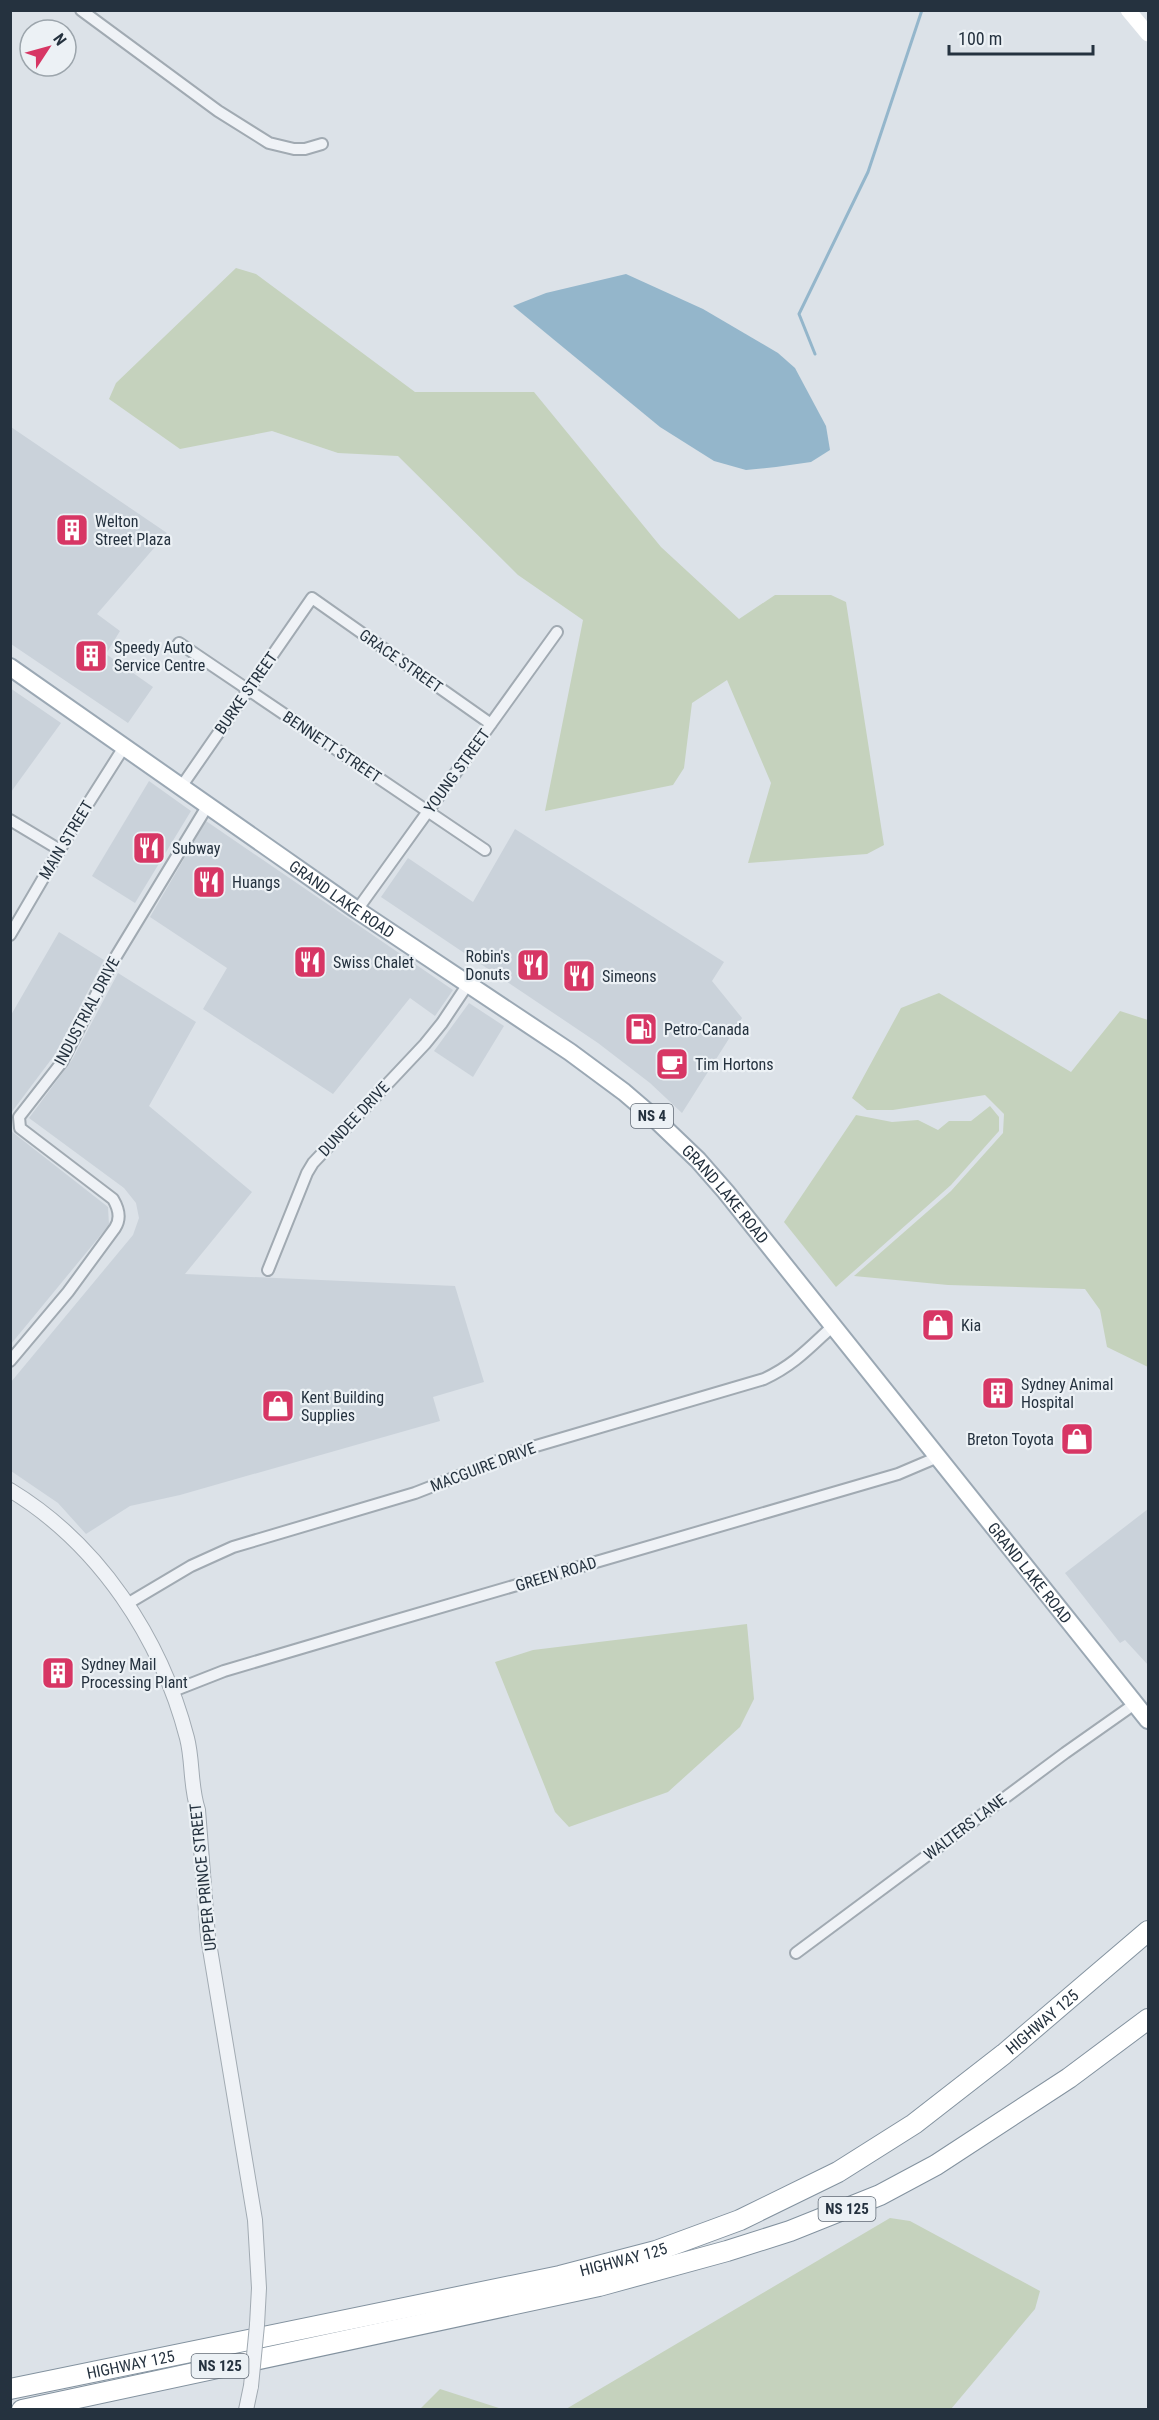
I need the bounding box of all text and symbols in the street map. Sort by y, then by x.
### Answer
north arrow [18,18,78,78]
scale bar [949,18,1093,56]
text: 100 m [958,28,1002,49]
text: N [49,30,70,49]
building icon: Welton Street Plaza [54,512,90,548]
place label: Welton Street Plaza [95,512,171,549]
street label: GRACE STREET [356,625,446,697]
building icon: Speedy Auto Service Centre [73,638,109,674]
place label: Speedy Auto Service Centre [114,638,205,675]
street label: BURKE STREET [211,648,281,738]
street label: BENNETT STREET [279,707,385,787]
street label: YOUNG STREET [420,725,494,817]
street label: MAIN STREET [35,797,97,883]
restaurant icon: Subway [131,830,167,866]
place label: Subway [172,839,221,858]
street label: GRAND LAKE ROAD [286,856,398,942]
restaurant icon: Huangs [191,864,227,900]
place label: Huangs [232,873,280,892]
restaurant icon: Swiss Chalet [292,944,328,980]
place label: Robin's Donuts [465,947,510,984]
restaurant icon: Robin's Donuts [515,947,551,983]
street label: INDUSTRIAL DRIVE [50,953,124,1069]
place label: Swiss Chalet [333,953,414,972]
restaurant icon: Simeons [561,958,597,994]
place label: Simeons [602,967,657,986]
fuel station icon: Petro-Canada [623,1011,659,1047]
place label: Petro-Canada [664,1020,749,1039]
cafe icon: Tim Hortons [654,1046,690,1082]
place label: Tim Hortons [695,1055,774,1074]
street label: DUNDEE DRIVE [315,1078,393,1160]
road number: NS 4 [631,1104,673,1128]
street label: GRAND LAKE ROAD [678,1141,773,1247]
shop icon: Kia [920,1307,956,1343]
place label: Kia [961,1316,981,1335]
building icon: Sydney Animal Hospital [980,1375,1016,1411]
place label: Sydney Animal Hospital [1021,1375,1113,1412]
shop icon: Kent Building Supplies [260,1388,296,1424]
place label: Kent Building Supplies [301,1388,384,1425]
shop icon: Breton Toyota [1059,1421,1095,1457]
place label: Breton Toyota [967,1430,1054,1449]
street label: MACGUIRE DRIVE [428,1438,539,1496]
street label: GRAND LAKE ROAD [984,1518,1076,1627]
street label: GREEN ROAD [513,1553,599,1595]
building icon: Sydney Mail Processing Plant [40,1655,76,1691]
place label: Sydney Mail Processing Plant [81,1655,188,1692]
street label: WALTERS LANE [920,1790,1010,1864]
street label: UPPER PRINCE STREET [186,1802,220,1952]
street label: HIGHWAY 125 [1002,1985,1082,2058]
road number: NS 125 [818,2197,876,2221]
street label: HIGHWAY 125 [578,2238,670,2280]
street label: HIGHWAY 125 [85,2346,176,2383]
road number: NS 125 [192,2354,248,2378]

